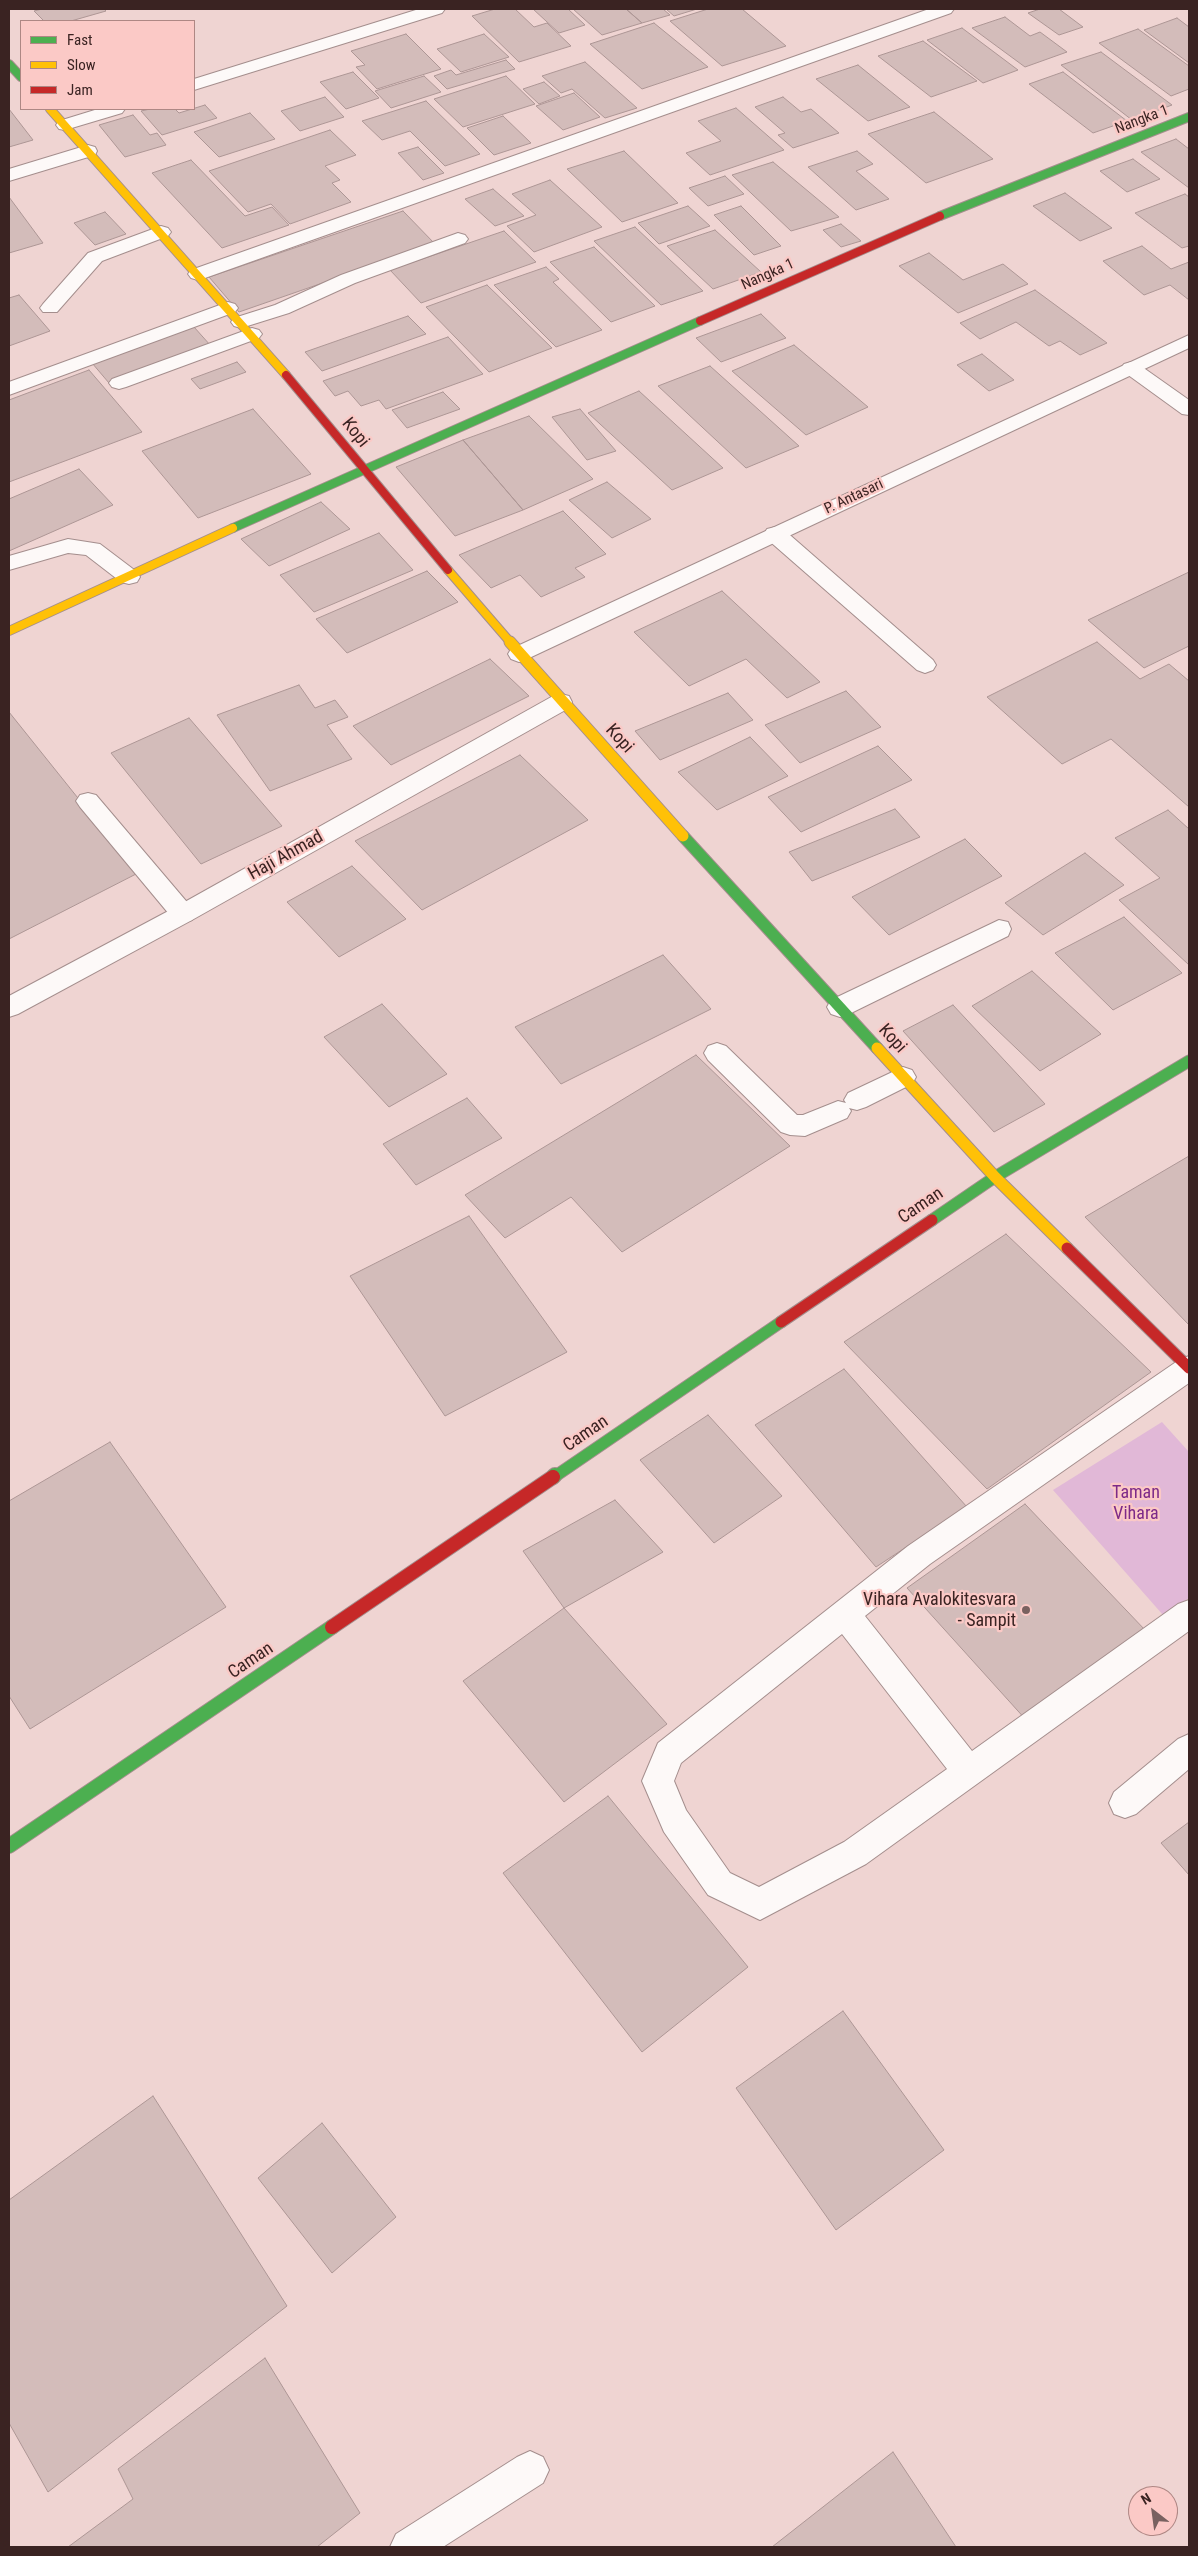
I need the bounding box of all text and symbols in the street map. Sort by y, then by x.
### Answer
legend [20,20,195,110]
text: Fast [67,31,92,49]
text: Slow [67,56,96,74]
text: Jam [67,81,93,99]
street label: Nangka 1 [1113,102,1171,138]
street label: Nangka 1 [739,255,797,295]
street label: Kopi [337,414,373,452]
street label: P. Antasari [822,476,886,518]
street label: Kopi [600,720,638,758]
street label: Haji Ahmad [245,827,327,885]
street label: Kopi [873,1020,911,1058]
street label: Caman [894,1183,948,1229]
street label: Caman [559,1411,613,1457]
park label: Taman Vihara [1112,1482,1160,1525]
place label: Vihara Avalokitesvara - Sampit [863,1589,1016,1632]
marker: Vihara Avalokitesvara - Sampit [1020,1604,1032,1616]
street label: Caman [224,1638,278,1684]
north arrow [1128,2486,1178,2536]
text: N [1138,2490,1154,2508]

